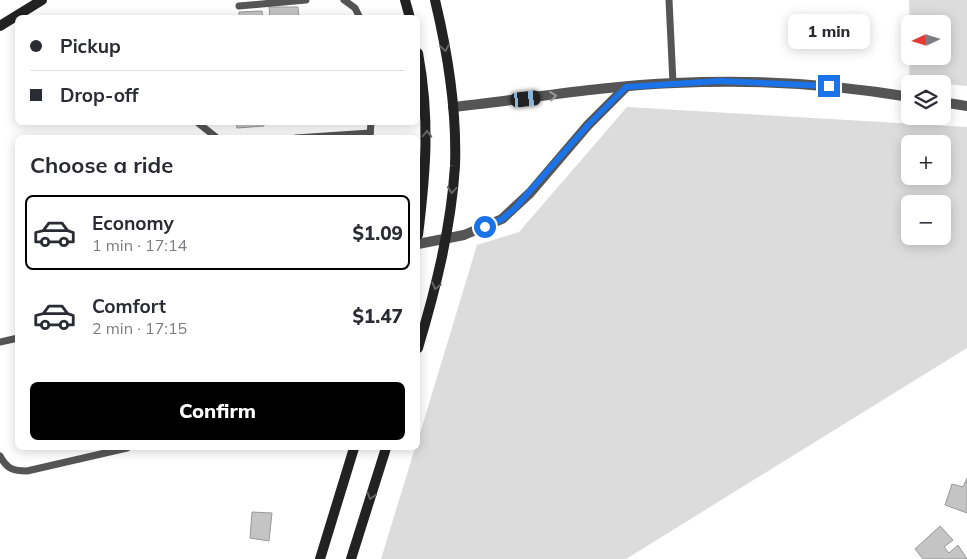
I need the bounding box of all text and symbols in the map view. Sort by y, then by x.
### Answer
callout: 1 min [788,13,870,48]
north arrow [901,15,951,65]
map controls [901,15,951,245]
text: 1 min [808,21,850,41]
text: Pickup [60,34,121,58]
one-way arrow [440,43,450,52]
route end [818,75,840,97]
button: layers [901,75,951,125]
text: Drop-off [60,83,138,107]
car [510,90,541,108]
one-way arrow [550,91,558,102]
one-way arrow [421,130,432,138]
button: + [901,135,951,185]
text: Choose a ride [30,151,173,179]
one-way arrow [447,187,458,195]
button: − [901,195,951,245]
icon: car [32,210,77,255]
text: Economy [92,211,174,235]
route start [474,216,496,238]
text: $1.09 [352,221,403,245]
text: 1 min · 17:14 [92,235,187,255]
one-way arrow [431,281,442,290]
icon: car [32,293,77,338]
text: Comfort [92,294,166,318]
text: $1.47 [352,304,403,328]
text: 2 min · 17:15 [92,318,187,338]
button: Confirm [30,382,405,440]
one-way arrow [367,491,377,499]

